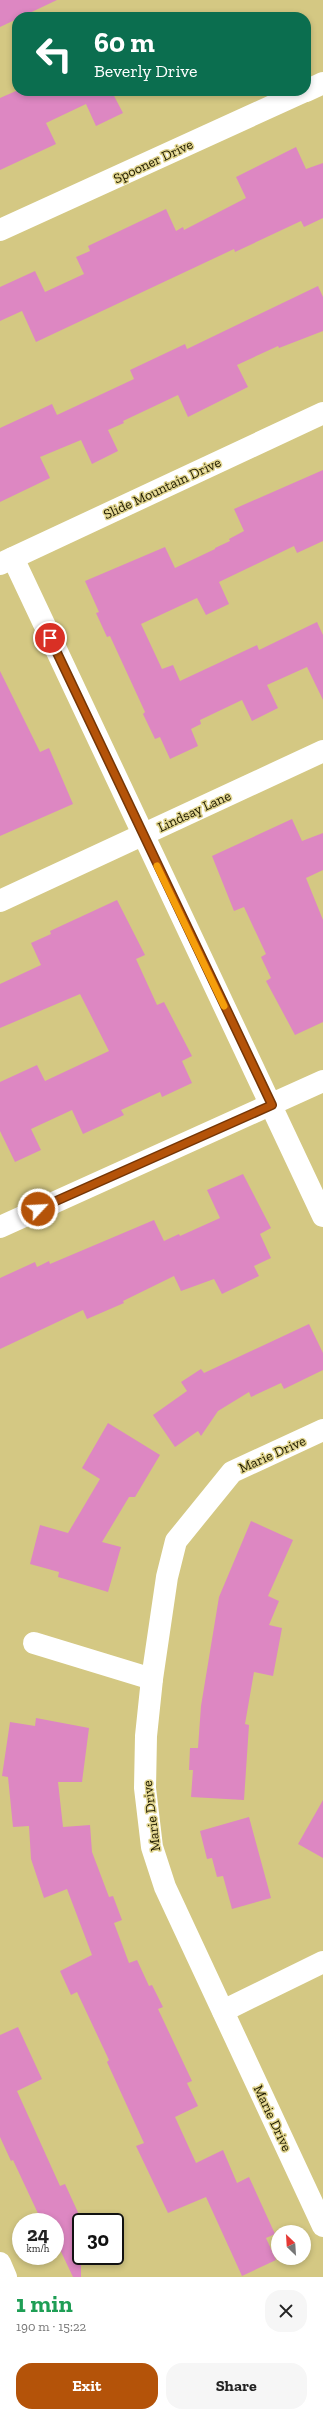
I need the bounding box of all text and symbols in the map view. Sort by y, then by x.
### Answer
text: 60 m [94,26,155,59]
icon: left [28,28,80,80]
text: Beverly Drive [94,60,198,82]
street label: Spooner Drive [111,135,196,187]
street label: Slide Mountain Drive [101,454,224,523]
pin [33,621,67,655]
icon: arrive [39,627,61,649]
street label: Lindsay Lane [155,787,234,836]
position arrow [17,1188,59,1230]
street label: Marie Drive [236,1432,309,1477]
street label: Marie Drive [139,1779,164,1852]
street label: Marie Drive [250,2082,296,2155]
speed limit sign: 30 [72,2213,124,2265]
text: 24 [27,2222,49,2246]
north arrow [271,2225,311,2265]
map controls [271,2225,311,2265]
text: km/h [27,2243,49,2255]
text: 1 min [16,2289,73,2318]
button: close [265,2290,307,2332]
text: 190 m · 15:22 [16,2319,86,2334]
button: Exit [16,2363,158,2409]
button: Share [166,2363,307,2409]

